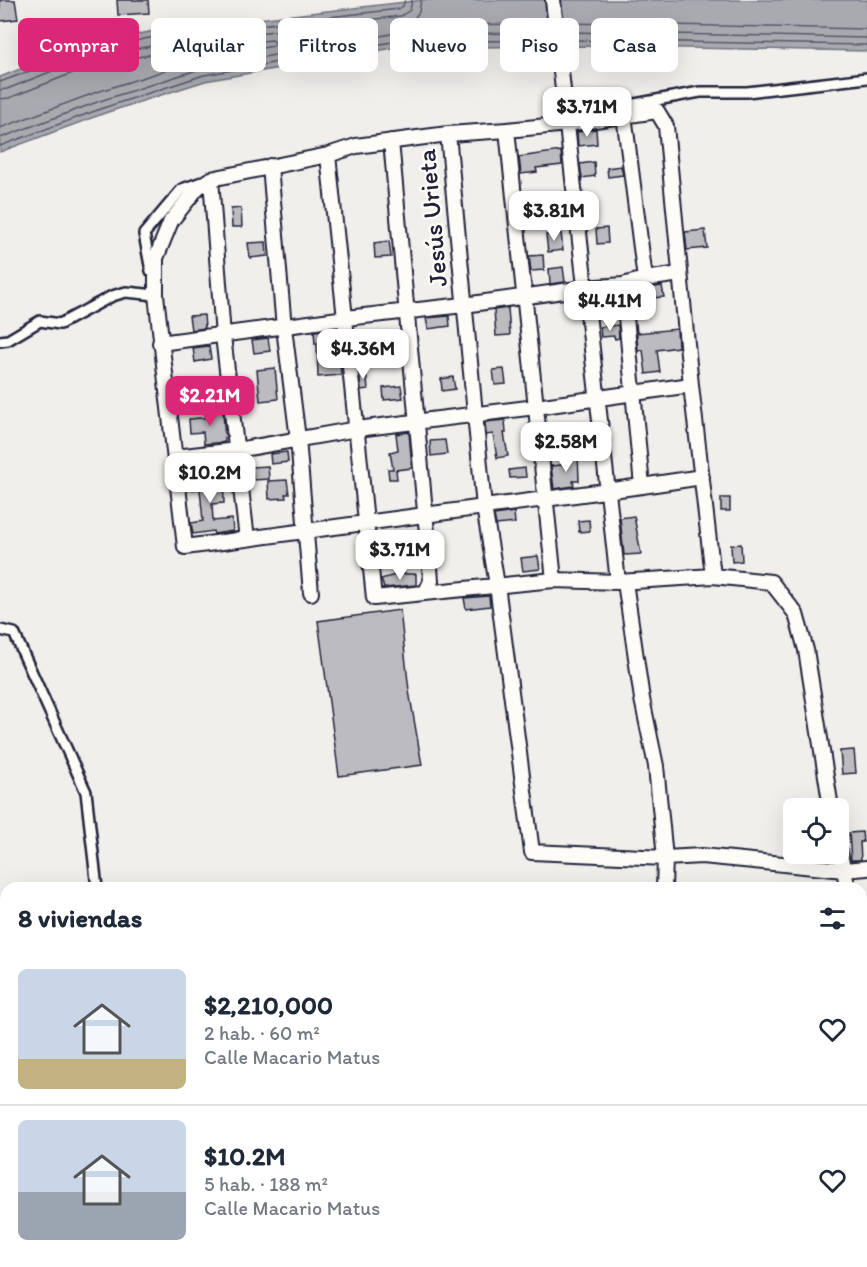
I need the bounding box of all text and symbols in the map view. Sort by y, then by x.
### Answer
chip: Comprar [18,18,139,72]
chip: Alquilar [151,18,266,72]
chip: Filtros [278,18,378,72]
chip: Nuevo [390,18,488,72]
chip: Piso [500,18,579,72]
chip: Casa [591,18,678,72]
pin: $3.71M [538,87,636,138]
text: $3.71M [557,94,617,118]
street label: Jesús Urieta [410,147,454,288]
pin: $3.81M [505,191,603,242]
text: $3.81M [523,198,585,222]
pin: $4.41M [561,281,659,332]
text: $4.41M [578,288,642,312]
pin: $4.36M [314,329,412,380]
text: $4.36M [331,336,395,360]
pin: $2.21M [161,376,259,427]
text: $2.21M [179,383,241,407]
pin: $2.58M [517,422,615,473]
text: $2.58M [535,429,597,453]
pin: $10.2M [161,453,259,504]
text: $10.2M [179,460,241,484]
pin: $3.71M [351,530,449,581]
text: $3.71M [370,537,430,561]
map controls [783,798,849,864]
button: locate [783,798,849,864]
text: 8 viviendas [18,902,142,934]
icon: filters [816,902,849,935]
text: $2,210,000 [204,989,333,1021]
icon: home [66,993,138,1065]
icon: heart [816,1013,849,1046]
text: 2 hab. · 60 m² [204,1021,320,1045]
text: Calle Macario Matus [204,1045,380,1069]
text: $10.2M [204,1140,286,1172]
icon: home [66,1144,138,1216]
icon: heart [816,1164,849,1197]
text: 5 hab. · 188 m² [204,1172,328,1196]
text: Calle Macario Matus [204,1196,380,1220]

